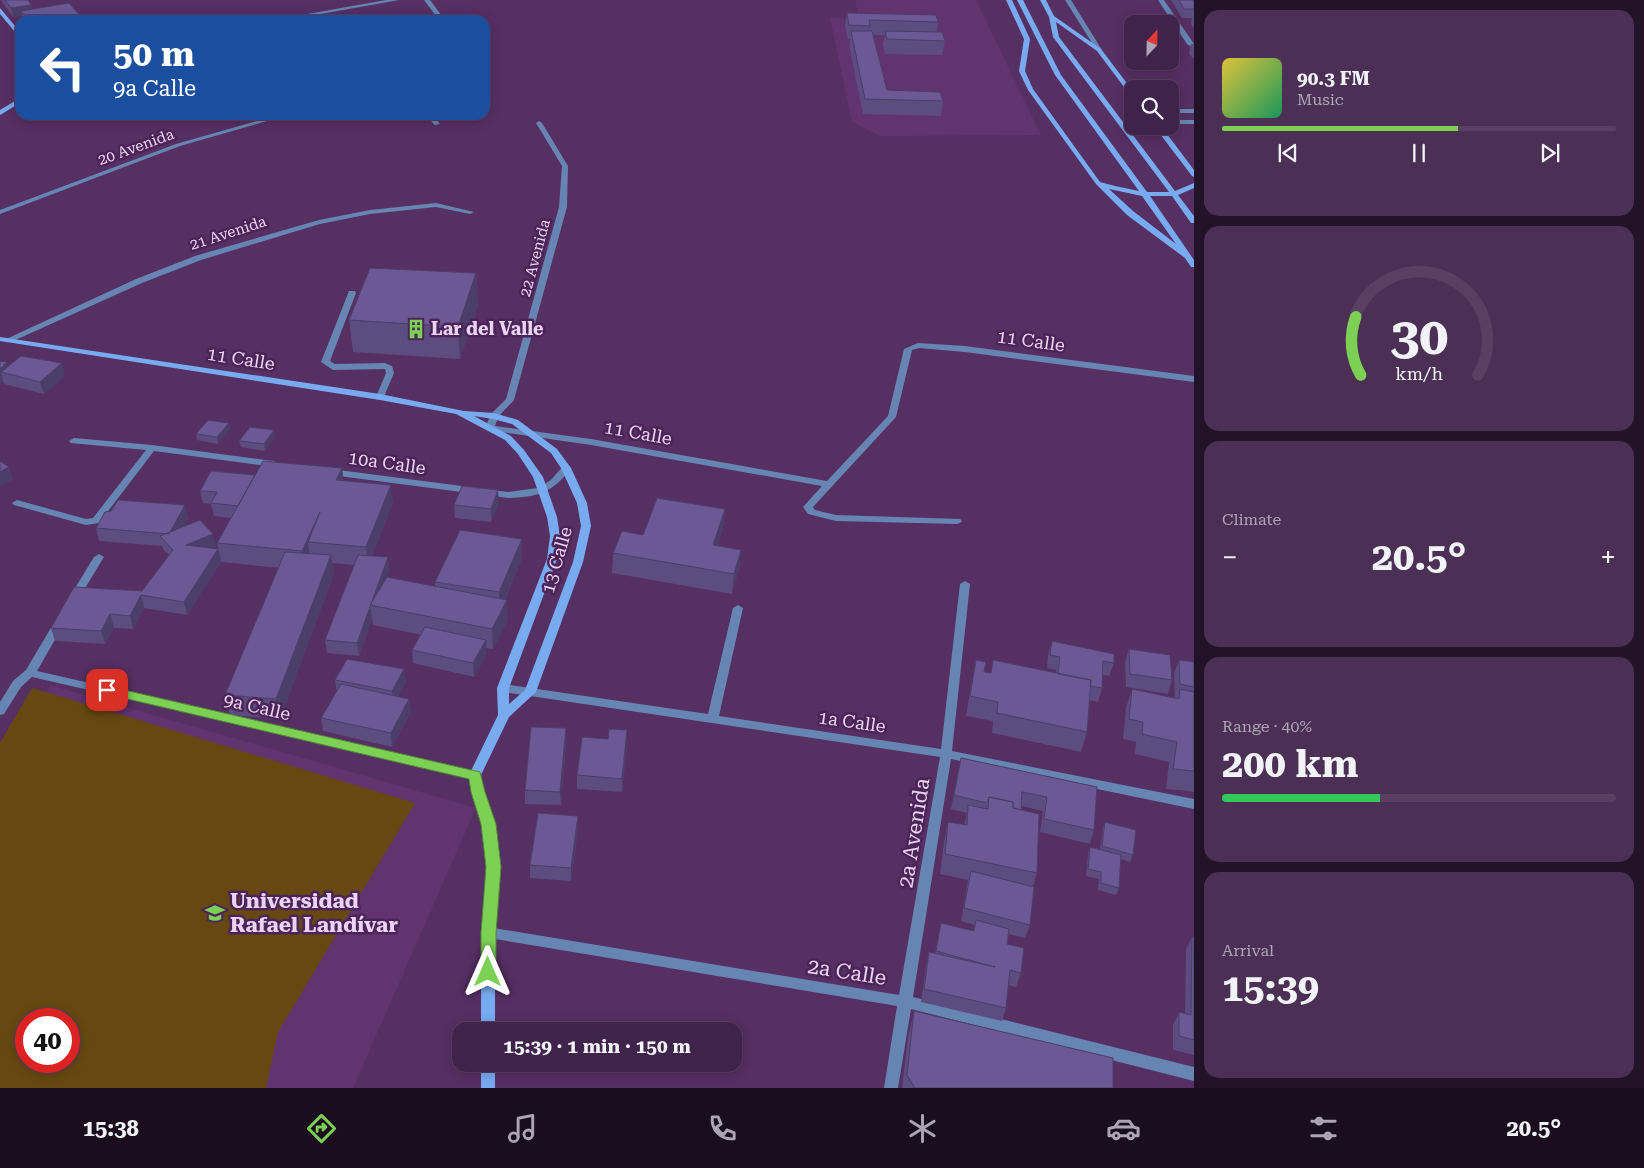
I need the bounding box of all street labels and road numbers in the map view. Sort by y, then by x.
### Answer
street label: 20 Avenida [96,125,176,169]
street label: 21 Avenida [187,212,269,254]
street label: 22 Avenida [516,217,554,299]
street label: 11 Calle [996,325,1067,356]
street label: 11 Calle [206,343,277,374]
street label: 11 Calle [603,416,674,449]
street label: 10a Calle [347,447,427,478]
street label: 13 Calle [537,524,576,596]
street label: 9a Calle [222,689,293,724]
street label: 1a Calle [817,706,887,737]
street label: 2a Avenida [893,776,935,890]
street label: 2a Calle [806,954,888,990]

